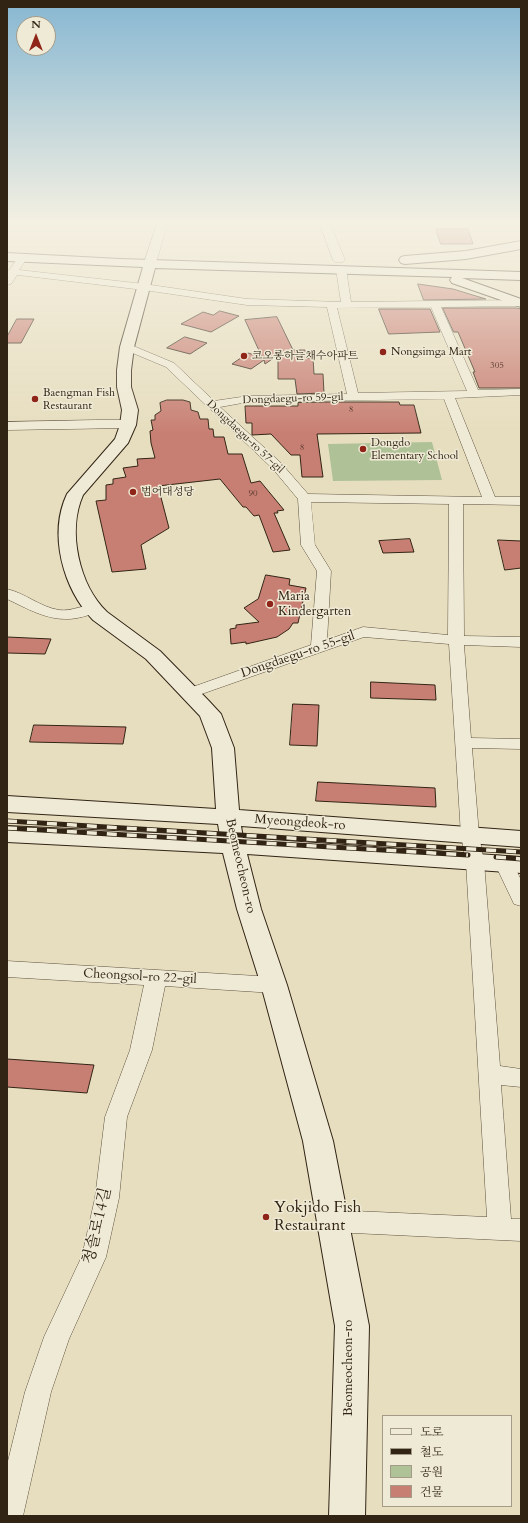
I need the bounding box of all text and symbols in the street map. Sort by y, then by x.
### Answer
north arrow [16,16,56,56]
text: N [31,17,41,32]
place label: Nongsimga Mart [391,345,471,359]
marker: Nongsimga Mart [378,347,388,357]
place label: 코오롱하늘채수아파트 [252,349,358,363]
marker: 코오롱하늘채수아파트 [239,351,249,361]
house number: 305 [490,361,504,371]
place label: Baengman Fish Restaurant [43,386,115,412]
street label: Dongdaegu-ro 59-gil [242,391,344,407]
marker: Baengman Fish Restaurant [30,394,40,404]
street label: Dongdaegu-ro 57-gil [204,398,286,476]
house number: 8 [349,405,353,415]
place label: Dongdo Elementary School [371,436,458,462]
house number: 8 [300,443,304,453]
marker: Dongdo Elementary School [358,444,368,454]
place label: 범어대성당 [141,485,194,499]
marker: 범어대성당 [128,487,138,497]
house number: 90 [248,489,258,499]
place label: Maria Kindergarten [278,589,351,620]
marker: Maria Kindergarten [265,599,275,609]
street label: Dongdaegu-ro 55-gil [239,628,357,682]
street label: Myeongdeok-ro [254,812,346,834]
street label: Beomeocheon-ro [222,817,258,915]
street label: Cheongsol-ro 22-gil [83,966,197,988]
street label: 청솔로14길 [80,1186,116,1266]
place label: Yokjido Fish Restaurant [274,1198,361,1236]
marker: Yokjido Fish Restaurant [261,1212,271,1222]
street label: Beomeocheon-ro [341,1320,357,1416]
legend [382,1415,512,1507]
text: 도로 [420,1424,443,1440]
text: 철도 [420,1444,443,1460]
text: 공원 [420,1464,443,1480]
text: 건물 [420,1484,443,1500]

